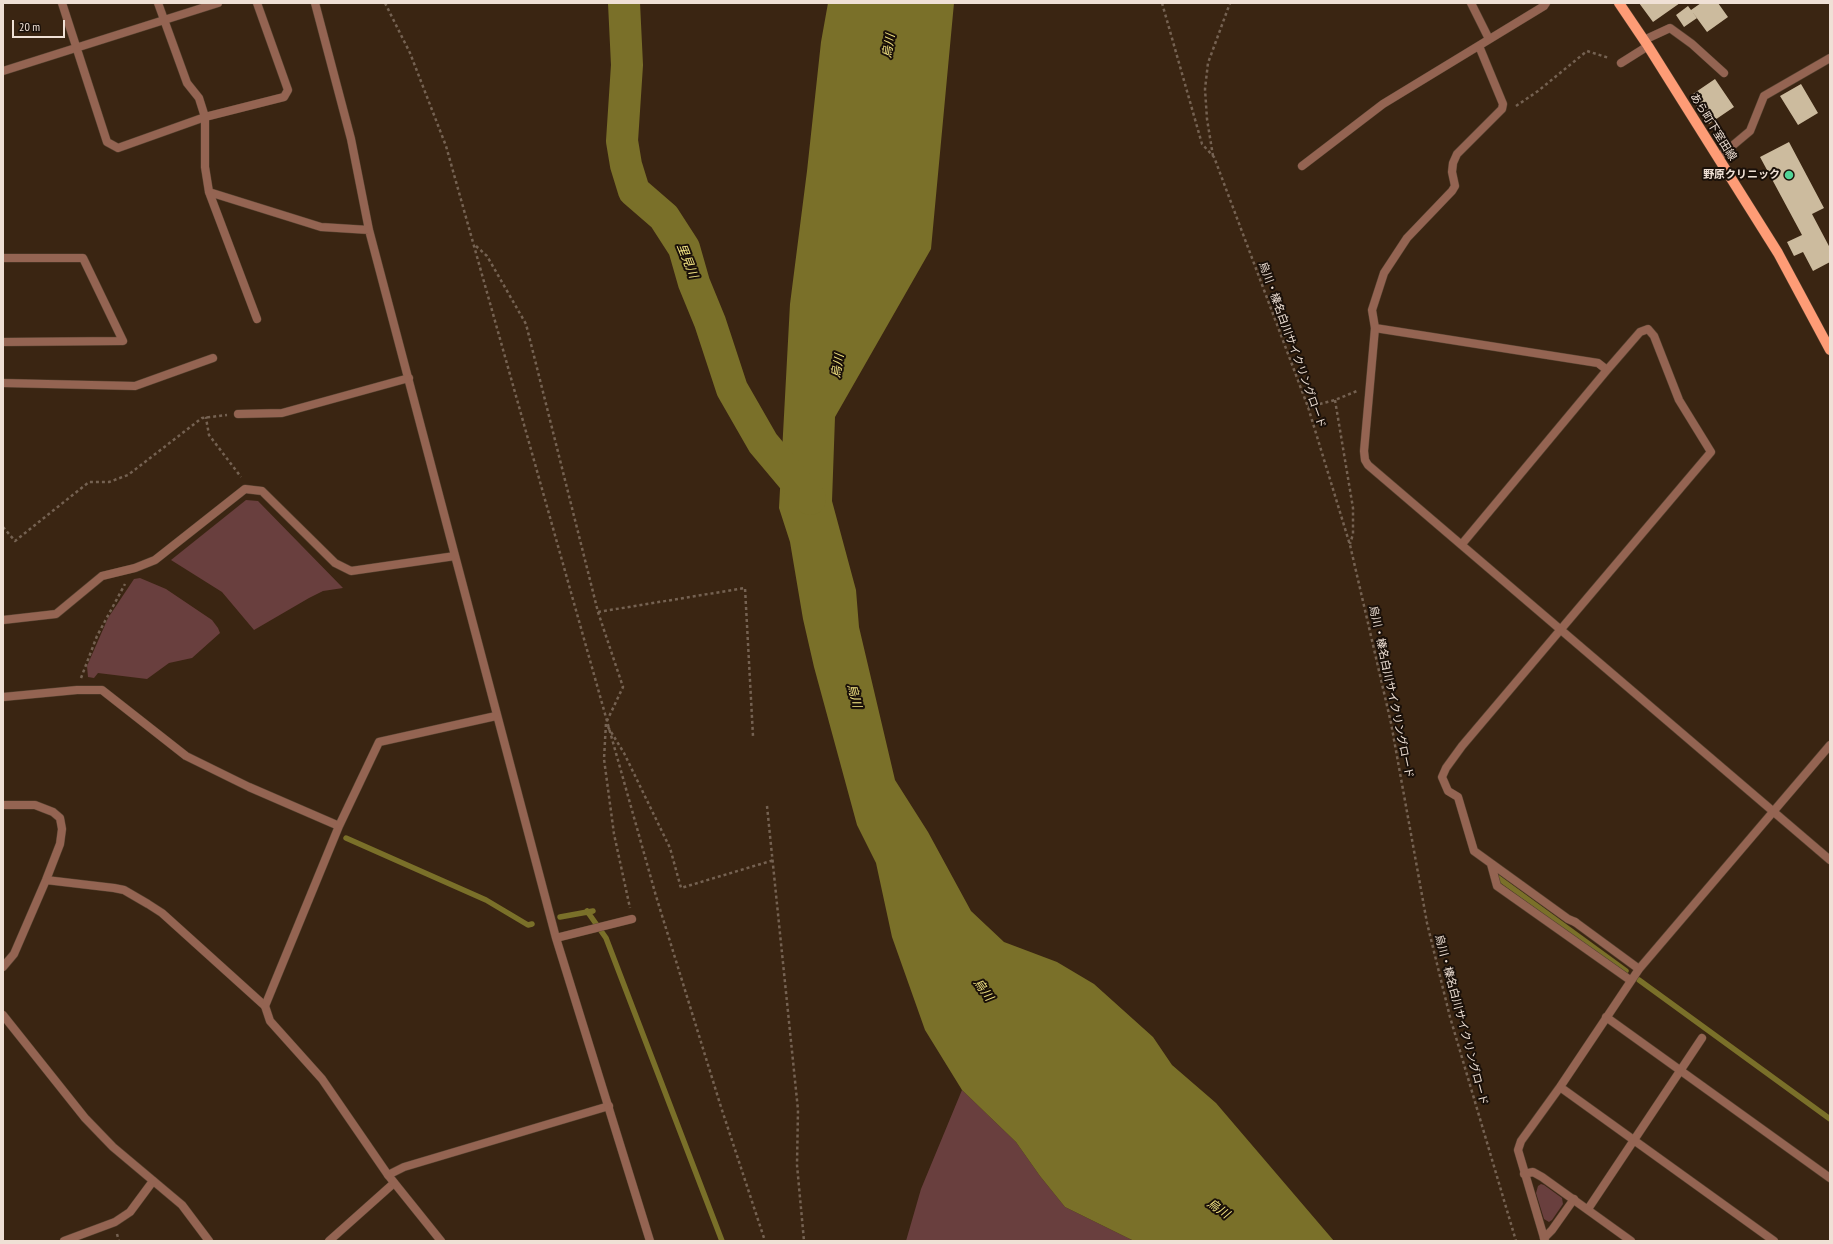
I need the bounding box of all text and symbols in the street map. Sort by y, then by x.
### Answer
scale bar [14,12,67,38]
text: 20 m [19,19,40,34]
water label: 烏川 [880,33,898,59]
street label: あら町下室田線 [1687,91,1739,163]
place label: 野原クリニック [1703,168,1780,182]
marker: 野原クリニック [1783,169,1795,181]
water label: 里見川 [674,242,700,280]
street label: 烏川・榛名白川サイクリングロード [1256,260,1328,430]
water label: 烏川 [829,353,847,379]
street label: 烏川・榛名白川サイクリングロード [1366,605,1416,779]
water label: 烏川 [844,683,864,709]
street label: 烏川・榛名白川サイクリングロード [1432,933,1490,1107]
water label: 烏川 [970,976,996,1004]
water label: 烏川 [1204,1196,1232,1222]

